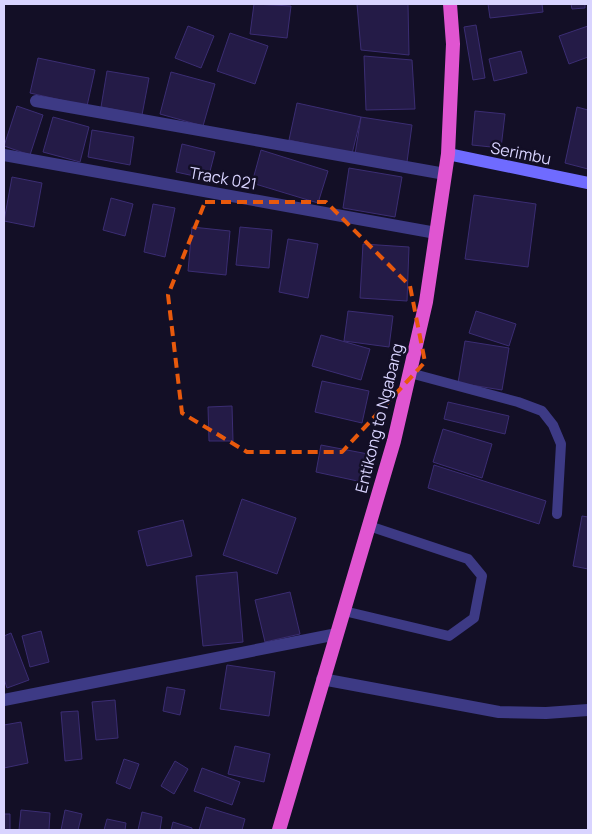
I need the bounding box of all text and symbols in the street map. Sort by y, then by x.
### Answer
street label: Serimbu [489,136,553,170]
street label: Track 021 [188,161,258,195]
street label: Entikong to Ngabang [350,341,408,495]

